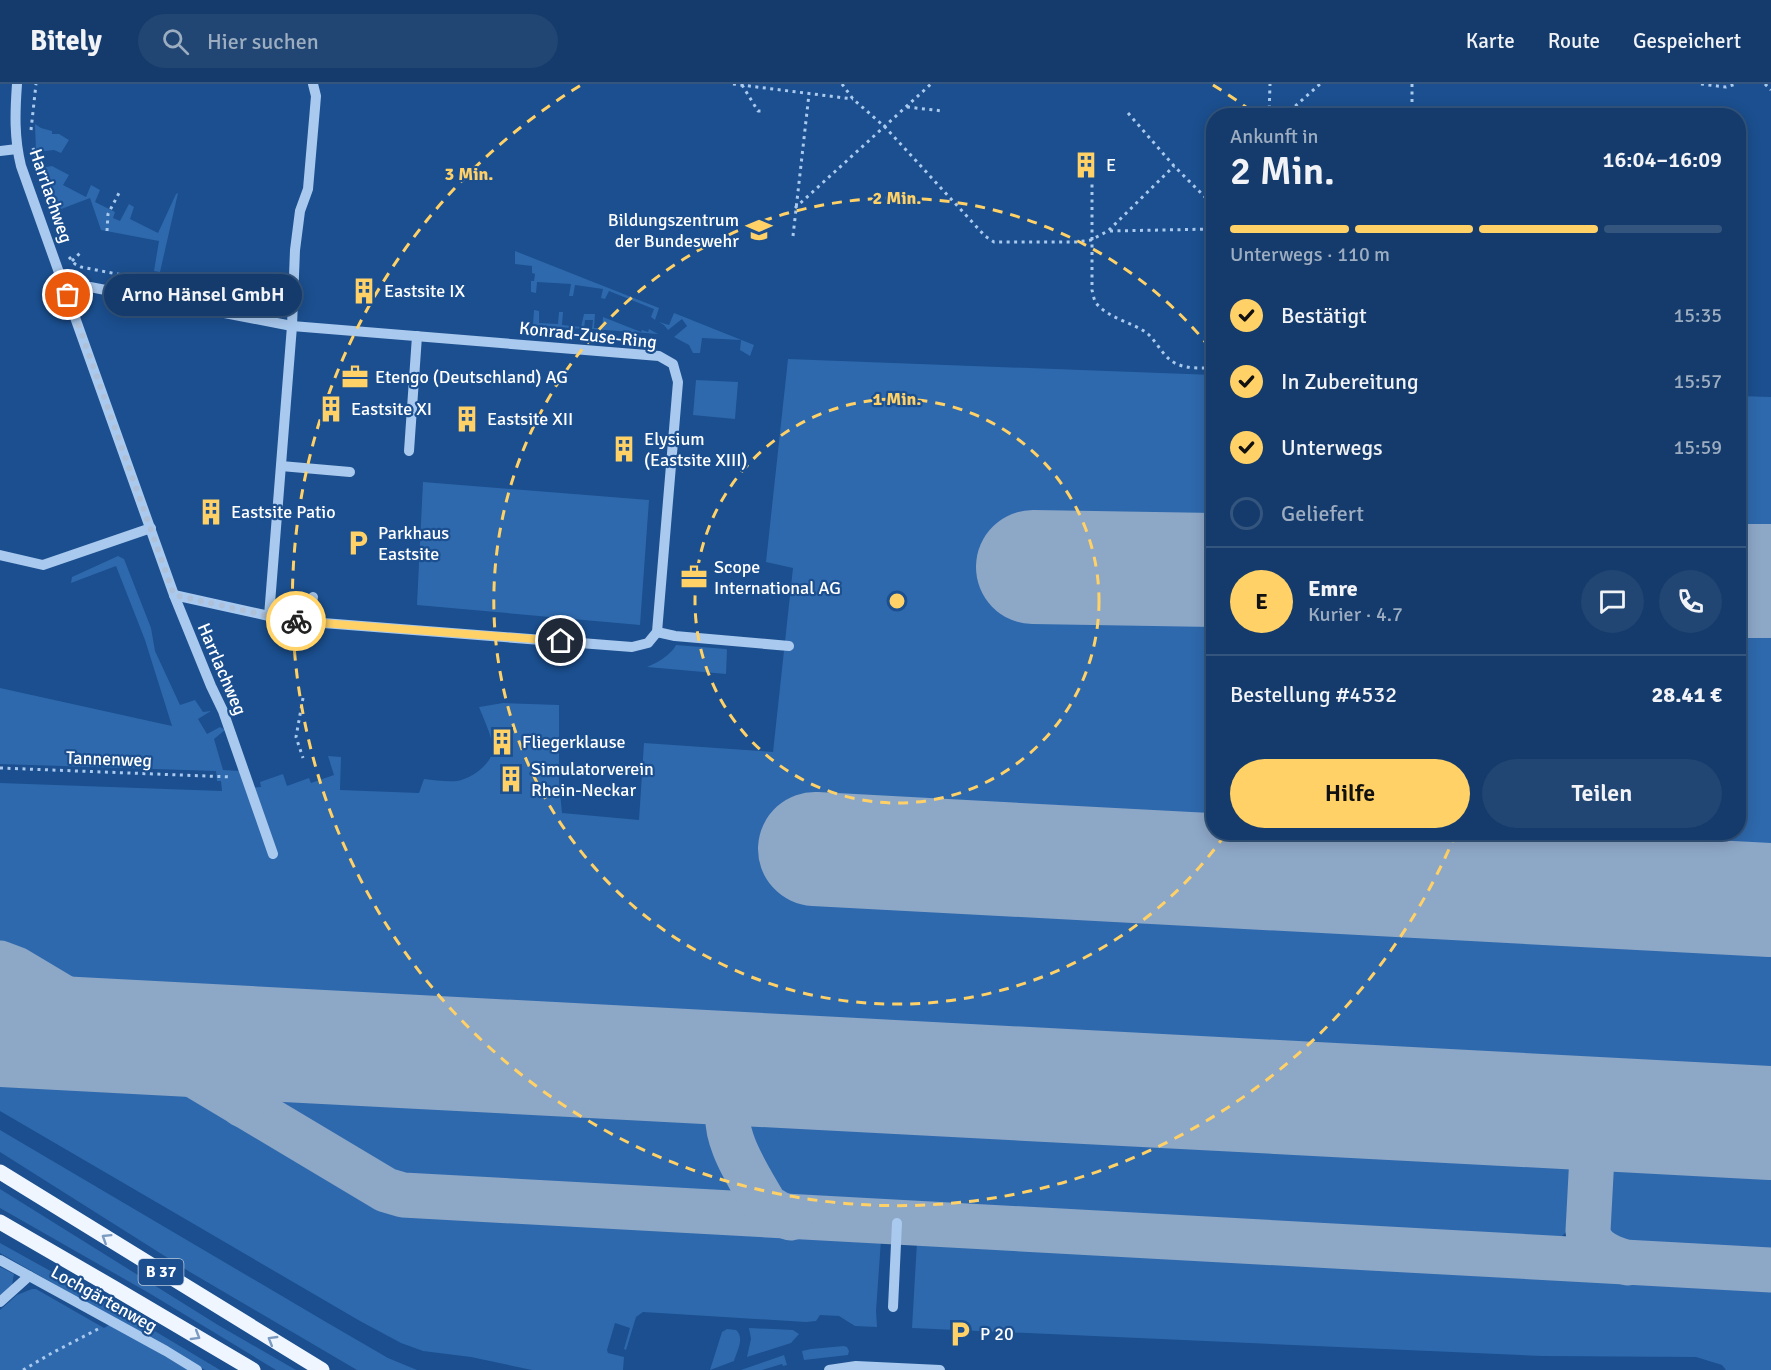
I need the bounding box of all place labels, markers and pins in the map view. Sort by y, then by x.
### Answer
building icon: E [1071,150,1101,180]
place label: E [1106,154,1116,176]
place label: Bildungszentrum der Bundeswehr [608,209,739,252]
school or university icon: Bildungszentrum der Bundeswehr [744,215,774,245]
pin [42,269,93,320]
callout: Arno Hänsel GmbH [104,274,302,316]
building icon: Eastsite IX [349,276,379,306]
place label: Eastsite IX [384,280,465,302]
office icon: Etengo (Deutschland) AG [340,362,370,392]
place label: Etengo (Deutschland) AG [375,366,568,388]
building icon: Eastsite XI [316,394,346,424]
place label: Eastsite XI [351,398,432,420]
building icon: Eastsite XII [452,404,482,434]
place label: Eastsite XII [487,408,573,430]
place label: Elysium (Eastsite XIII) [644,428,748,471]
building icon: Elysium (Eastsite XIII) [609,434,639,464]
building icon: Eastsite Patio [196,497,226,527]
place label: Eastsite Patio [231,501,336,523]
place label: Parkhaus Eastsite [378,522,449,565]
parking icon: Parkhaus Eastsite [343,528,373,558]
place label: Scope International AG [714,556,841,599]
office icon: Scope International AG [679,562,709,592]
centre of rings [887,591,907,611]
pin [535,615,586,666]
building icon: Fliegerklause [487,727,517,757]
place label: Fliegerklause [522,731,626,753]
place label: Simulatorverein Rhein-Neckar [531,758,654,801]
building icon: Simulatorverein Rhein-Neckar [496,764,526,794]
parking icon: P 20 [945,1319,975,1349]
place label: P 20 [980,1323,1014,1345]

